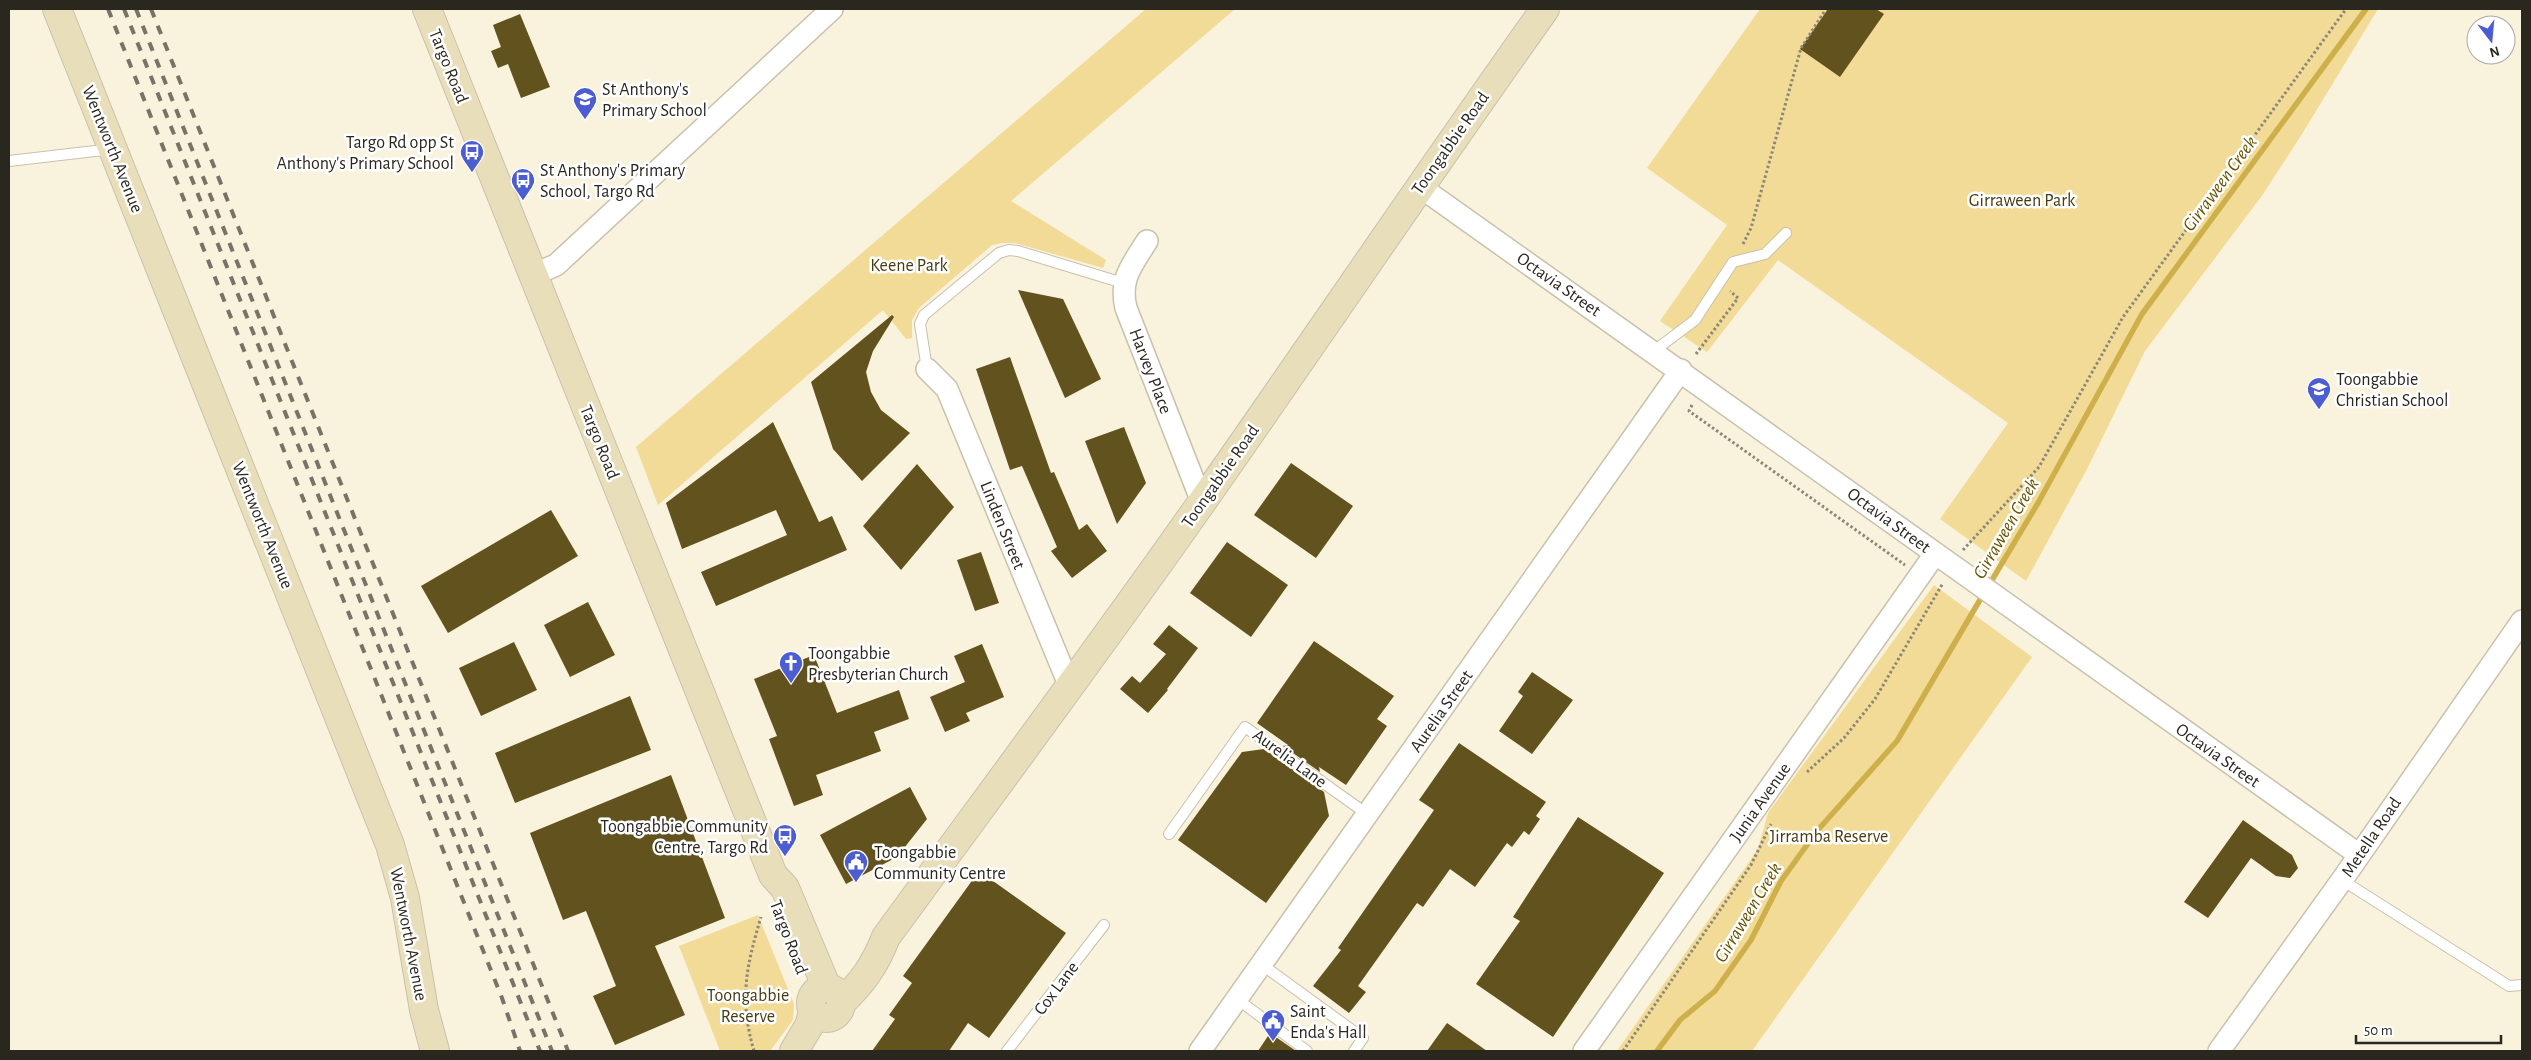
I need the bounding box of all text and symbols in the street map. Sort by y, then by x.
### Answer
north arrow [2466,15,2516,65]
street label: Targo Road [425,27,471,106]
text: N [2488,43,2501,60]
place label: St Anthony's Primary School [602,81,707,120]
street label: Wentworth Avenue [78,83,146,216]
school or university icon: St Anthony's Primary School [572,86,598,120]
street label: Toongabbie Road [1409,89,1493,198]
water label: Girraween Creek [2179,133,2261,235]
place label: Targo Rd opp St Anthony's Primary School [276,134,454,173]
bus stop icon: Targo Rd opp St Anthony's Primary School [459,139,485,173]
place label: St Anthony's Primary School, Targo Rd [540,162,686,201]
bus stop icon: St Anthony's Primary School, Targo Rd [510,167,536,201]
park label: Girraween Park [1969,192,2076,210]
street label: Octavia Street [1513,249,1604,320]
park label: Keene Park [870,257,949,275]
street label: Harvey Place [1126,326,1175,416]
place label: Toongabbie Christian School [2336,371,2448,410]
school or university icon: Toongabbie Christian School [2306,376,2332,410]
street label: Targo Road [576,403,622,482]
street label: Toongabbie Road [1179,422,1263,531]
street label: Wentworth Avenue [228,459,296,592]
water label: Girraween Creek [1970,475,2043,582]
street label: Linden Street [976,479,1028,572]
street label: Octavia Street [1844,485,1933,557]
place label: Toongabbie Presbyterian Church [808,645,949,684]
church icon: Toongabbie Presbyterian Church [778,650,804,684]
street label: Aurelia Street [1407,667,1477,756]
street label: Octavia Street [2172,720,2263,791]
street label: Aurelia Lane [1249,726,1330,791]
street label: Junia Avenue [1727,760,1795,845]
street label: Metella Road [2339,794,2405,881]
place label: Toongabbie Community Centre, Targo Rd [600,818,768,857]
bus stop icon: Toongabbie Community Centre, Targo Rd [772,823,798,857]
park label: Jirramba Reserve [1770,828,1888,846]
place label: Toongabbie Community Centre [874,844,1006,883]
public building icon: Toongabbie Community Centre [843,849,869,883]
water label: Girraween Creek [1711,859,1786,966]
street label: Wentworth Avenue [386,866,430,1002]
street label: Targo Road [766,898,810,977]
street label: Cox Lane [1031,959,1083,1019]
park label: Toongabbie Reserve [707,987,789,1026]
place label: Saint Enda's Hall [1290,1003,1367,1042]
public building icon: Saint Enda's Hall [1260,1008,1286,1042]
scale bar [2356,1012,2501,1044]
text: 50 m [2364,1023,2393,1038]

